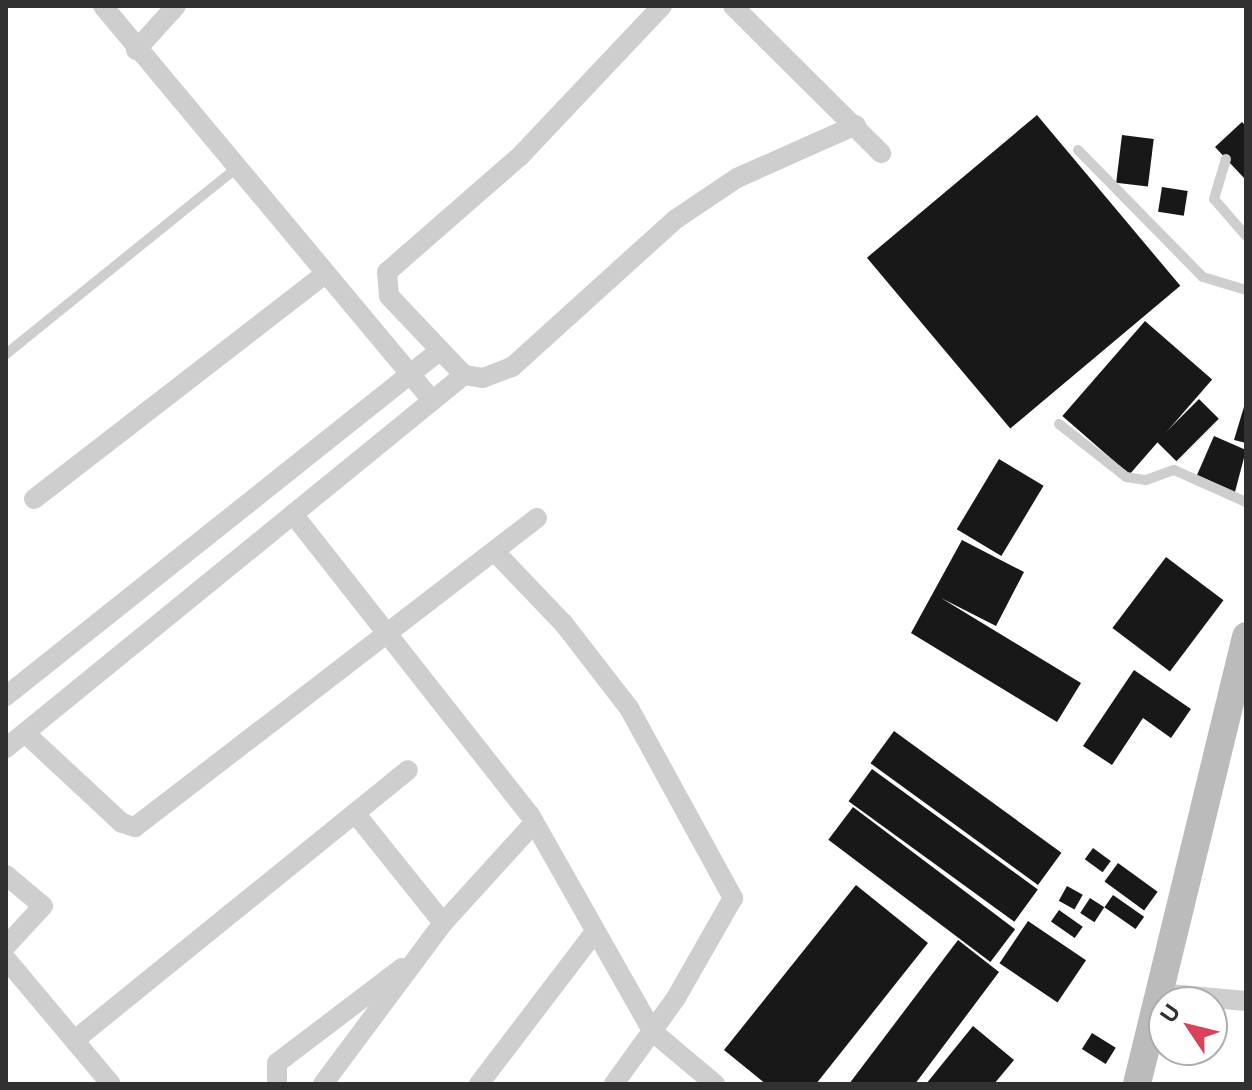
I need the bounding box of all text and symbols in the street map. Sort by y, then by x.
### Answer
north arrow [1148,986,1228,1066]
text: U [1155,999,1185,1027]

